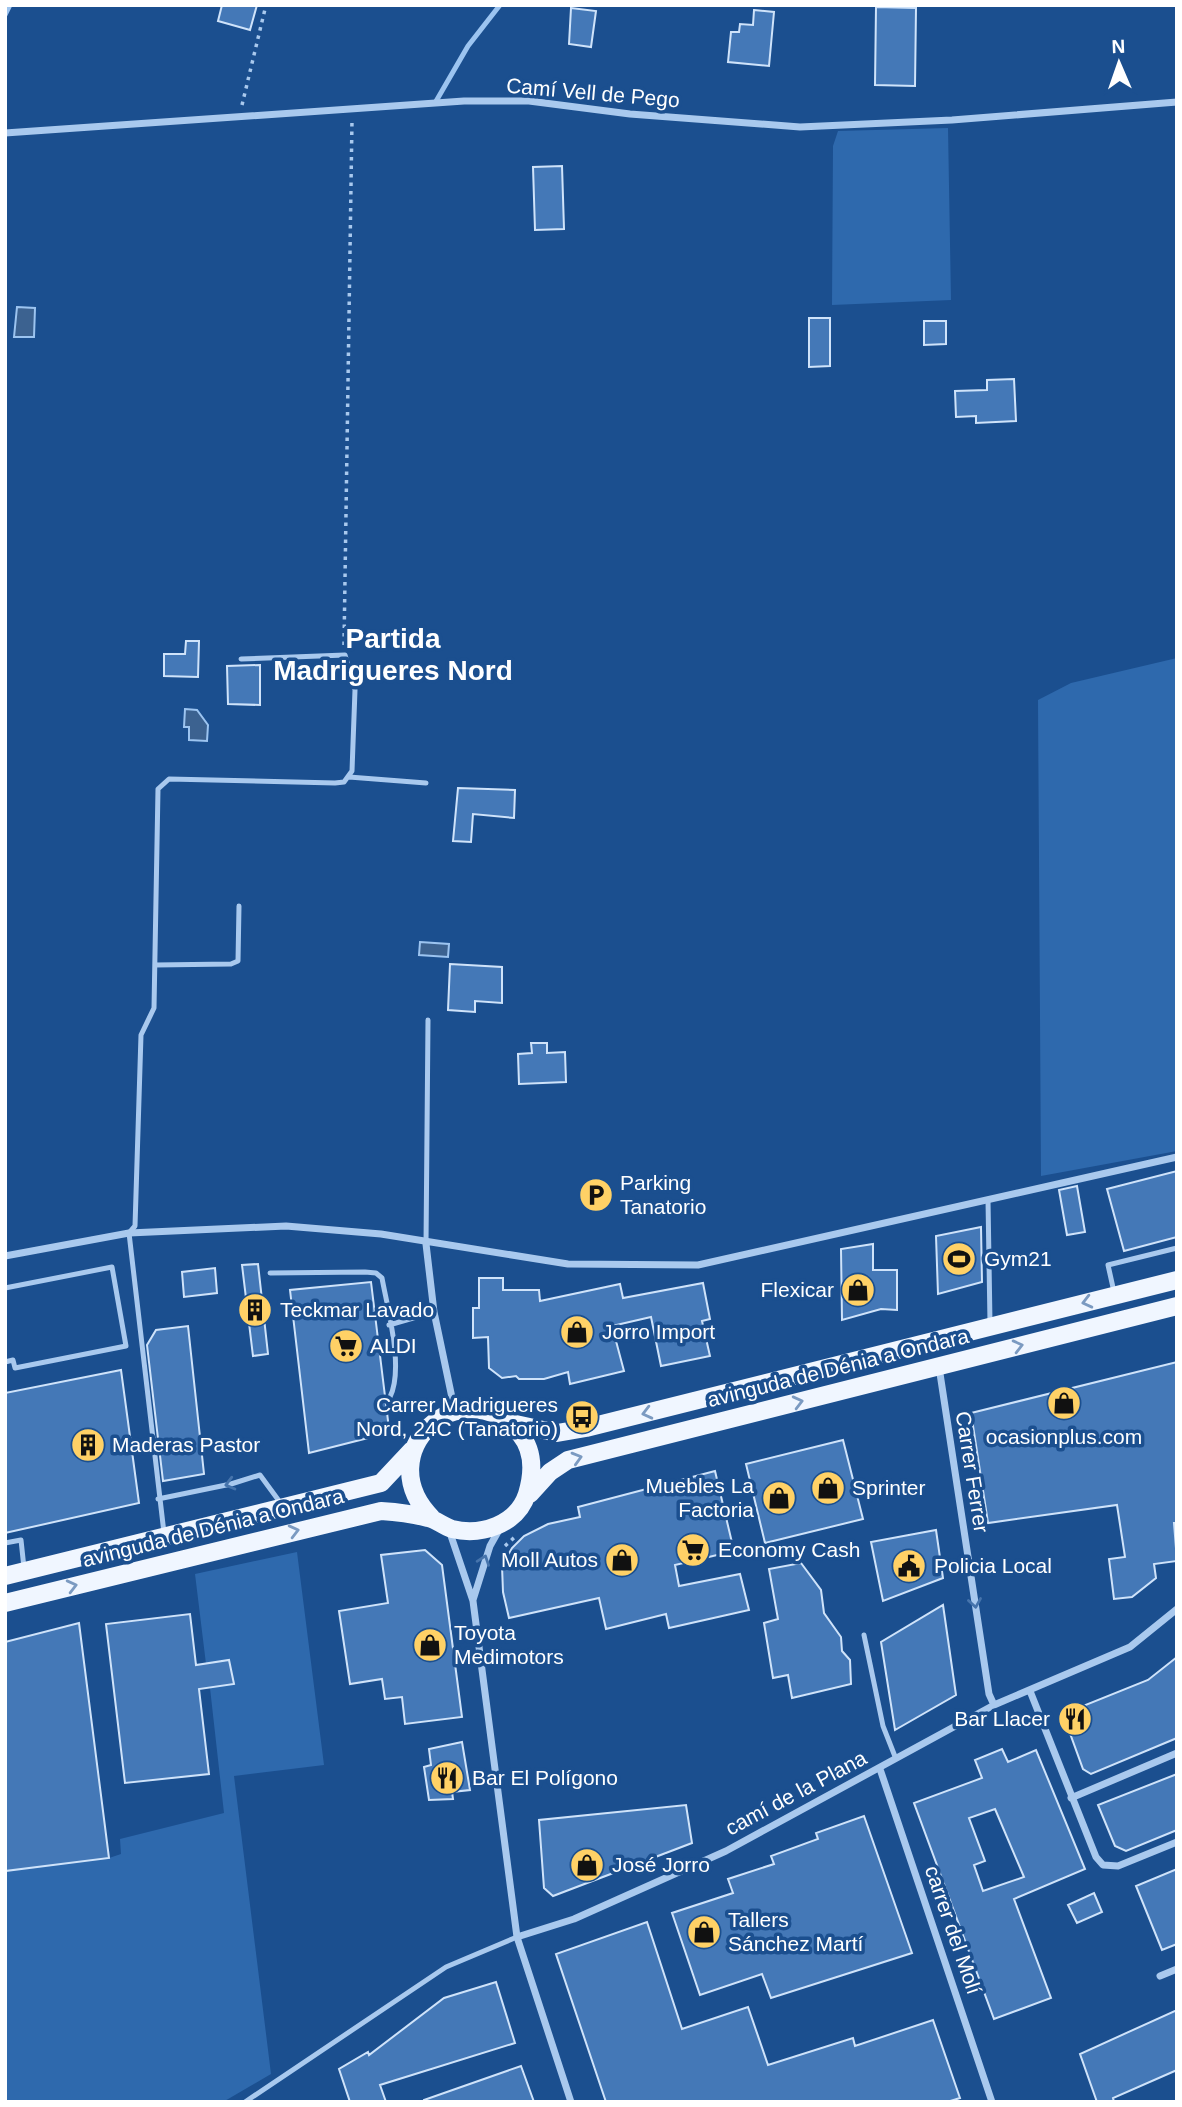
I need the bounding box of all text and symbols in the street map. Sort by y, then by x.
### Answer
north arrow [1084,28,1154,98]
text: N [1111,36,1126,57]
street label: Camí Vell de Pego [505,73,681,112]
district label: Partida Madrigueres Nord [273,623,513,686]
place label: Parking Tanatorio [620,1171,706,1218]
parking icon: Parking Tanatorio [577,1176,615,1214]
sports icon: Gym21 [940,1240,978,1278]
place label: Gym21 [984,1247,1052,1270]
shop icon: Flexicar [839,1271,877,1309]
place label: Flexicar [760,1278,834,1301]
building icon: Teckmar Lavado [236,1291,274,1329]
one-way arrow [1081,1294,1093,1309]
place label: Teckmar Lavado [280,1298,434,1321]
shop icon: Jorro Import [558,1313,596,1351]
place label: Jorro Import [602,1320,715,1343]
street label: avinguda de Dénia a Ondara [705,1324,971,1411]
supermarket icon: ALDI [327,1327,365,1365]
place label: ALDI [370,1334,417,1357]
one-way arrow [1012,1340,1024,1354]
shop icon: ocasionplus.com [1045,1384,1083,1422]
place label: Carrer Madrigueres Nord, 24C (Tanatorio) [356,1393,558,1440]
one-way arrow [792,1396,804,1410]
bus stop icon: Carrer Madrigueres Nord, 24C (Tanatorio) [563,1398,601,1436]
one-way arrow [641,1405,653,1419]
street label: Carrer Ferrer [952,1410,993,1534]
place label: ocasionplus.com [986,1425,1142,1448]
building icon: Maderas Pastor [69,1426,107,1464]
place label: Maderas Pastor [112,1433,260,1456]
one-way arrow [571,1452,583,1467]
shop icon: Sprinter [809,1469,847,1507]
place label: Muebles La Factoria [645,1474,754,1521]
one-way arrow [225,1476,237,1490]
place label: Sprinter [852,1476,926,1499]
shop icon: Muebles La Factoria [760,1479,798,1517]
street label: avinguda de Dénia a Ondara [80,1484,346,1571]
one-way arrow [288,1525,300,1539]
supermarket icon: Economy Cash [674,1531,712,1569]
place label: Economy Cash [718,1538,860,1561]
shop icon: Moll Autos [603,1541,641,1579]
public building icon: Policia Local [890,1547,928,1585]
place label: Moll Autos [501,1548,598,1571]
place label: Policia Local [934,1554,1052,1577]
one-way arrow [476,1555,490,1567]
one-way arrow [65,1580,77,1594]
one-way arrow [967,1598,982,1609]
place label: Toyota Medimotors [454,1621,564,1668]
shop icon: Toyota Medimotors [411,1626,449,1664]
restaurant icon: Bar Llacer [1056,1700,1094,1738]
place label: Bar Llacer [954,1707,1050,1730]
street label: camí de la Plana [721,1746,870,1839]
restaurant icon: Bar El Polígono [428,1759,466,1797]
place label: Bar El Polígono [472,1766,618,1789]
shop icon: José Jorro [568,1846,606,1884]
place label: José Jorro [612,1853,710,1876]
street label: carrer del Molí [921,1863,986,1997]
place label: Tallers Sánchez Martí [728,1908,864,1955]
shop icon: Tallers Sánchez Martí [685,1913,723,1951]

